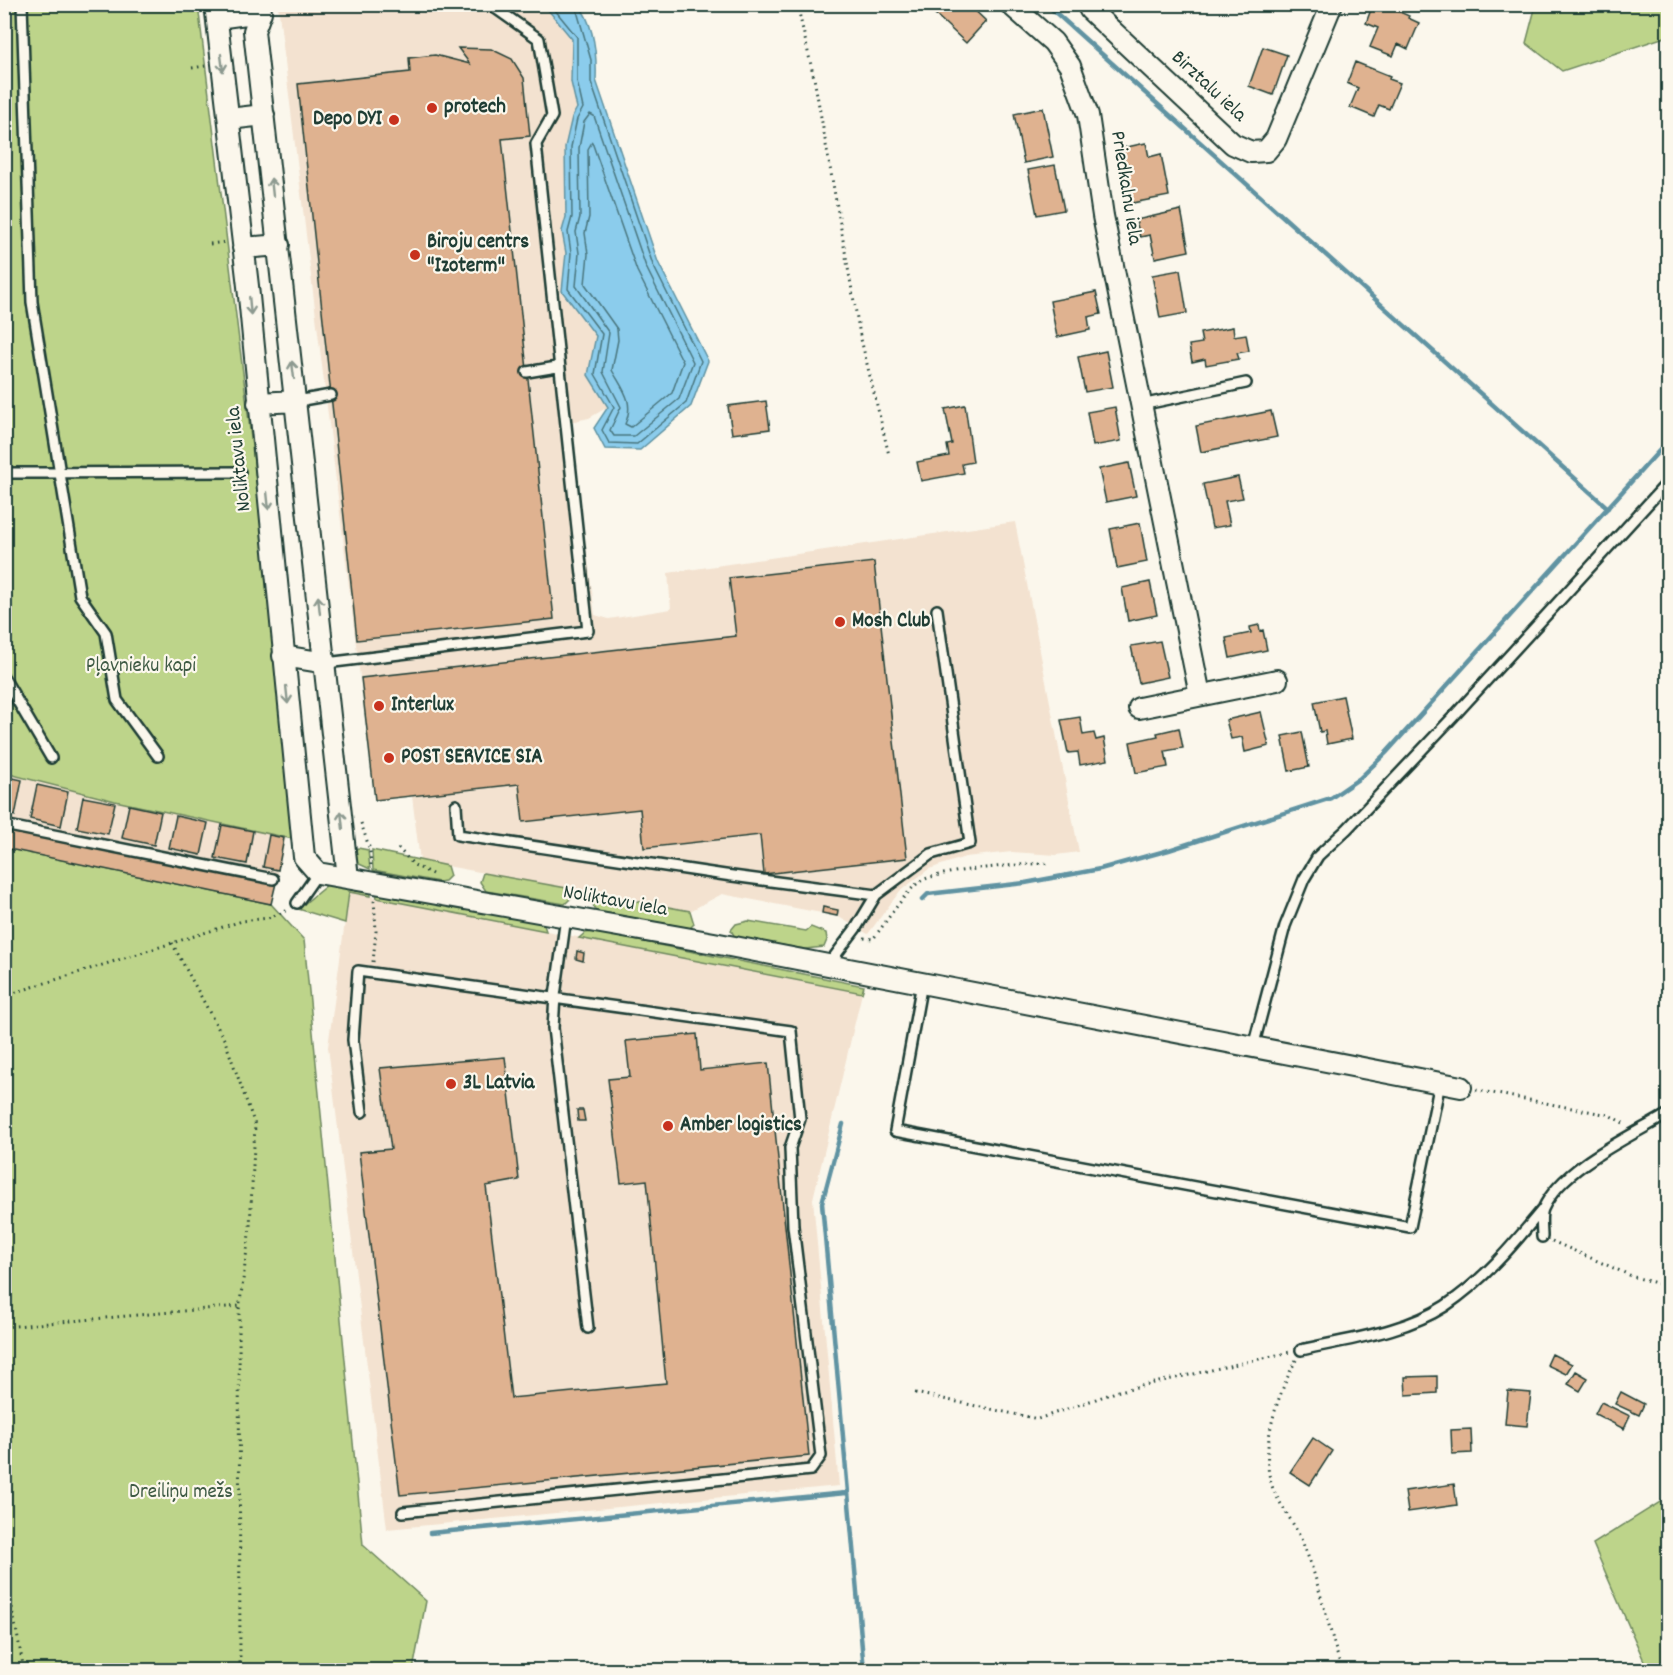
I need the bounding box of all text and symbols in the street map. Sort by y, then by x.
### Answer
street label: Birztalu iela [1163,44,1253,131]
one-way arrow [217,52,228,72]
place label: protech [444,93,506,123]
marker: protech [425,101,439,115]
place label: Depo DYI [313,105,382,135]
marker: Depo DYI [387,113,401,127]
street label: Priedkalnu iela [1101,129,1149,248]
one-way arrow [266,178,277,198]
place label: Biroju centrs "Izoterm" [427,228,529,282]
marker: Biroju centrs "Izoterm" [408,248,422,262]
one-way arrow [245,296,256,316]
one-way arrow [287,360,298,380]
street label: Noliktavu iela [219,404,260,513]
one-way arrow [263,490,274,510]
one-way arrow [314,596,325,616]
place label: Mosh Club [852,607,930,637]
marker: Mosh Club [833,615,847,629]
park label: Pļavnieku kapi [86,652,196,682]
one-way arrow [282,684,293,704]
place label: Interlux [391,691,454,721]
marker: Interlux [372,699,386,713]
place label: POST SERVICE SIA [401,743,543,773]
marker: POST SERVICE SIA [382,751,396,765]
one-way arrow [336,810,347,830]
street label: Noliktavu iela [561,878,671,926]
place label: 3L Latvia [463,1069,536,1099]
marker: 3L Latvia [444,1077,458,1091]
place label: Amber logistics [680,1111,802,1141]
marker: Amber logistics [661,1119,675,1133]
park label: Dreiliņu mežs [129,1478,233,1508]

